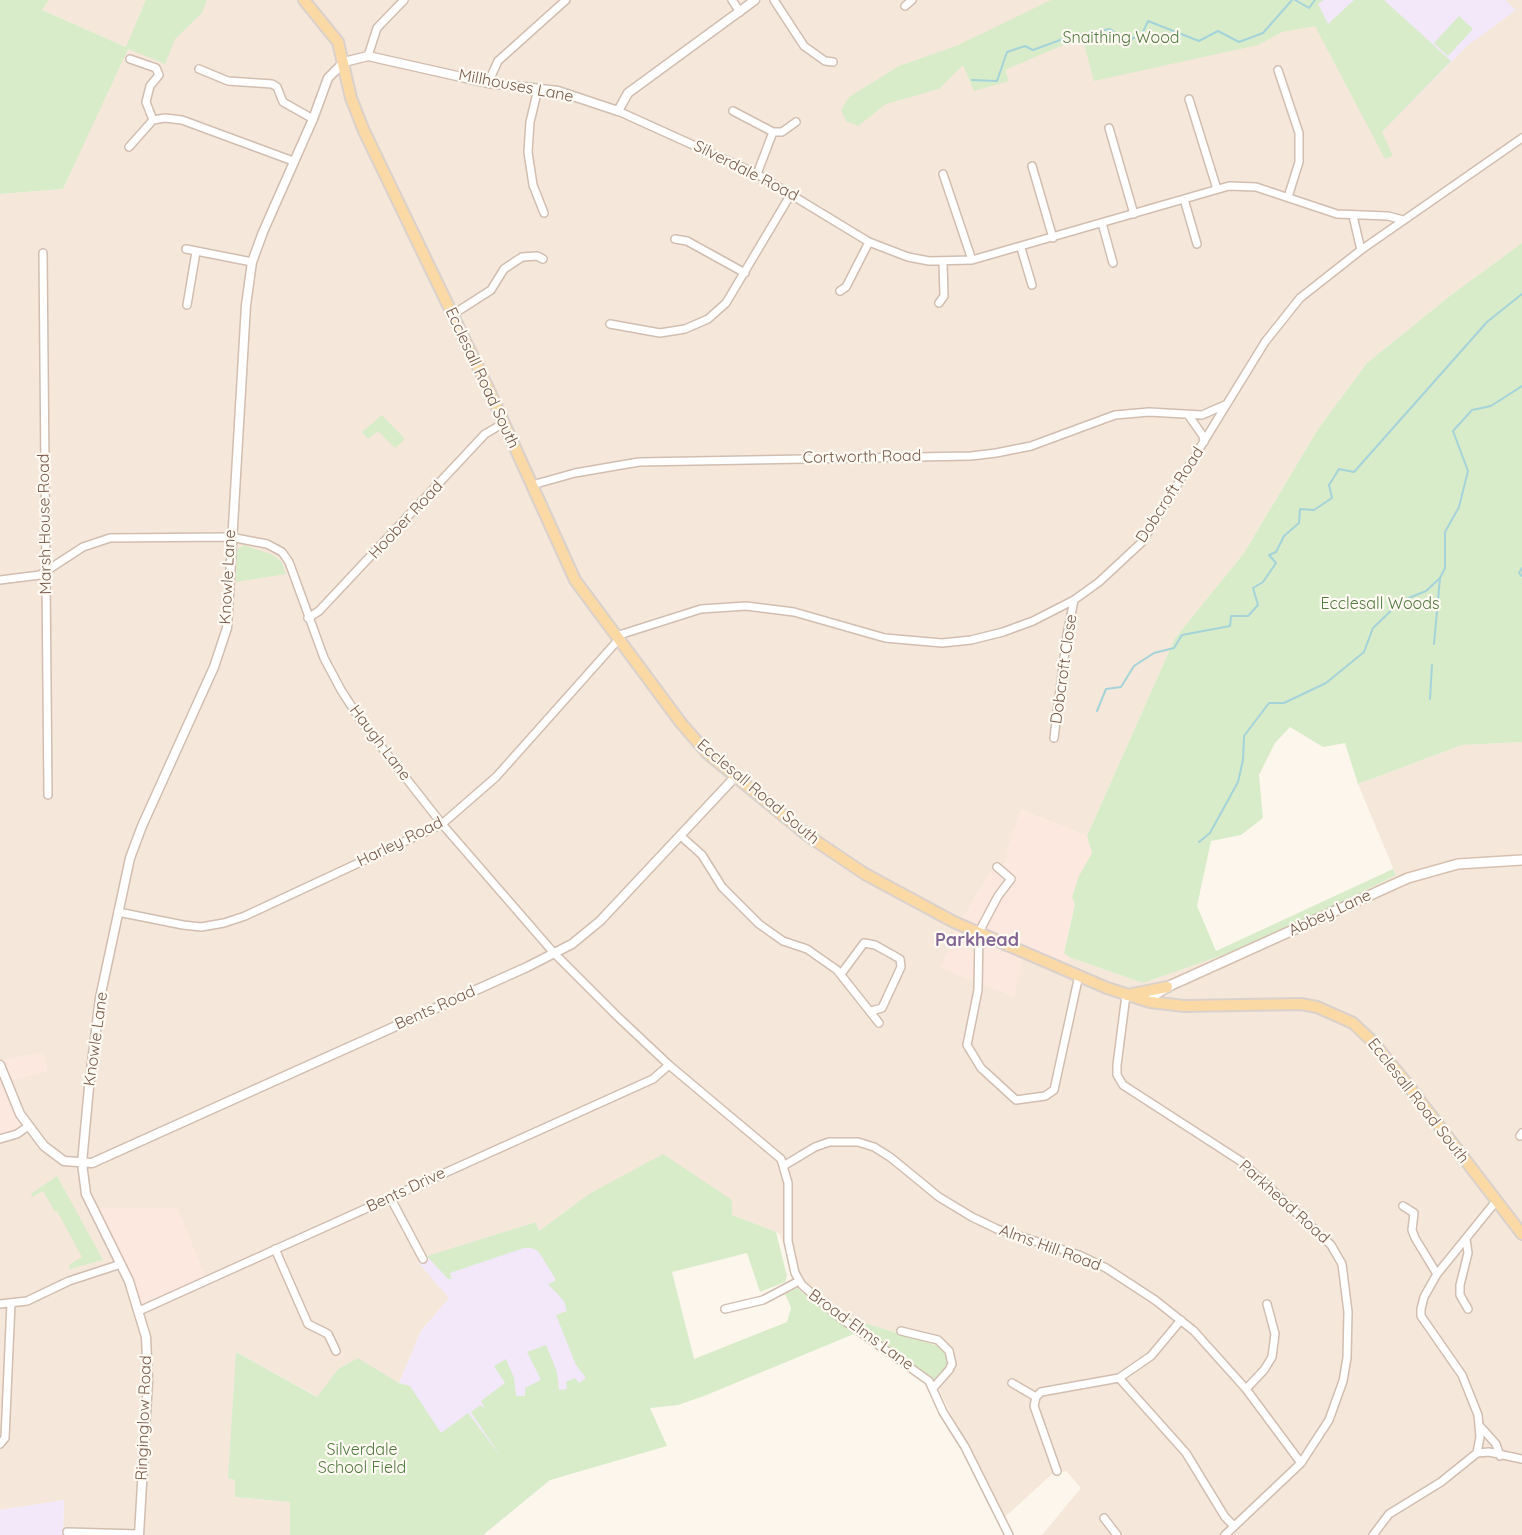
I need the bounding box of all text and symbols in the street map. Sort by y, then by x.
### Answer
park label: Snaithing Wood [1062,28,1180,48]
street label: Millhouses Lane [457,65,575,107]
street label: Silverdale Road [690,136,802,206]
street label: Ecclesall Road South [441,304,523,452]
street label: Dobcroft Road [1132,444,1208,546]
street label: Cortworth Road [802,446,922,468]
street label: Marsh House Road [34,453,56,595]
street label: Hoober Road [365,477,447,563]
street label: Knowle Lane [216,529,240,625]
park label: Ecclesall Woods [1321,594,1439,614]
street label: Dobcroft Close [1047,613,1081,725]
street label: Haugh Lane [345,701,415,785]
street label: Ecclesall Road South [693,735,823,849]
street label: Harley Road [354,813,446,871]
street label: Abbey Lane [1286,886,1374,940]
district label: Parkhead [935,930,1019,952]
street label: Bents Road [392,982,478,1034]
street label: Knowle Lane [80,991,112,1087]
street label: Ecclesall Road South [1363,1035,1473,1167]
street label: Parkhead Road [1235,1156,1333,1248]
street label: Bents Drive [364,1163,448,1217]
street label: Alms Hill Road [997,1221,1103,1275]
street label: Broad Elms Lane [805,1285,917,1375]
street label: Ringinglow Road [132,1355,156,1481]
park label: Silverdale School Field [318,1440,406,1478]

